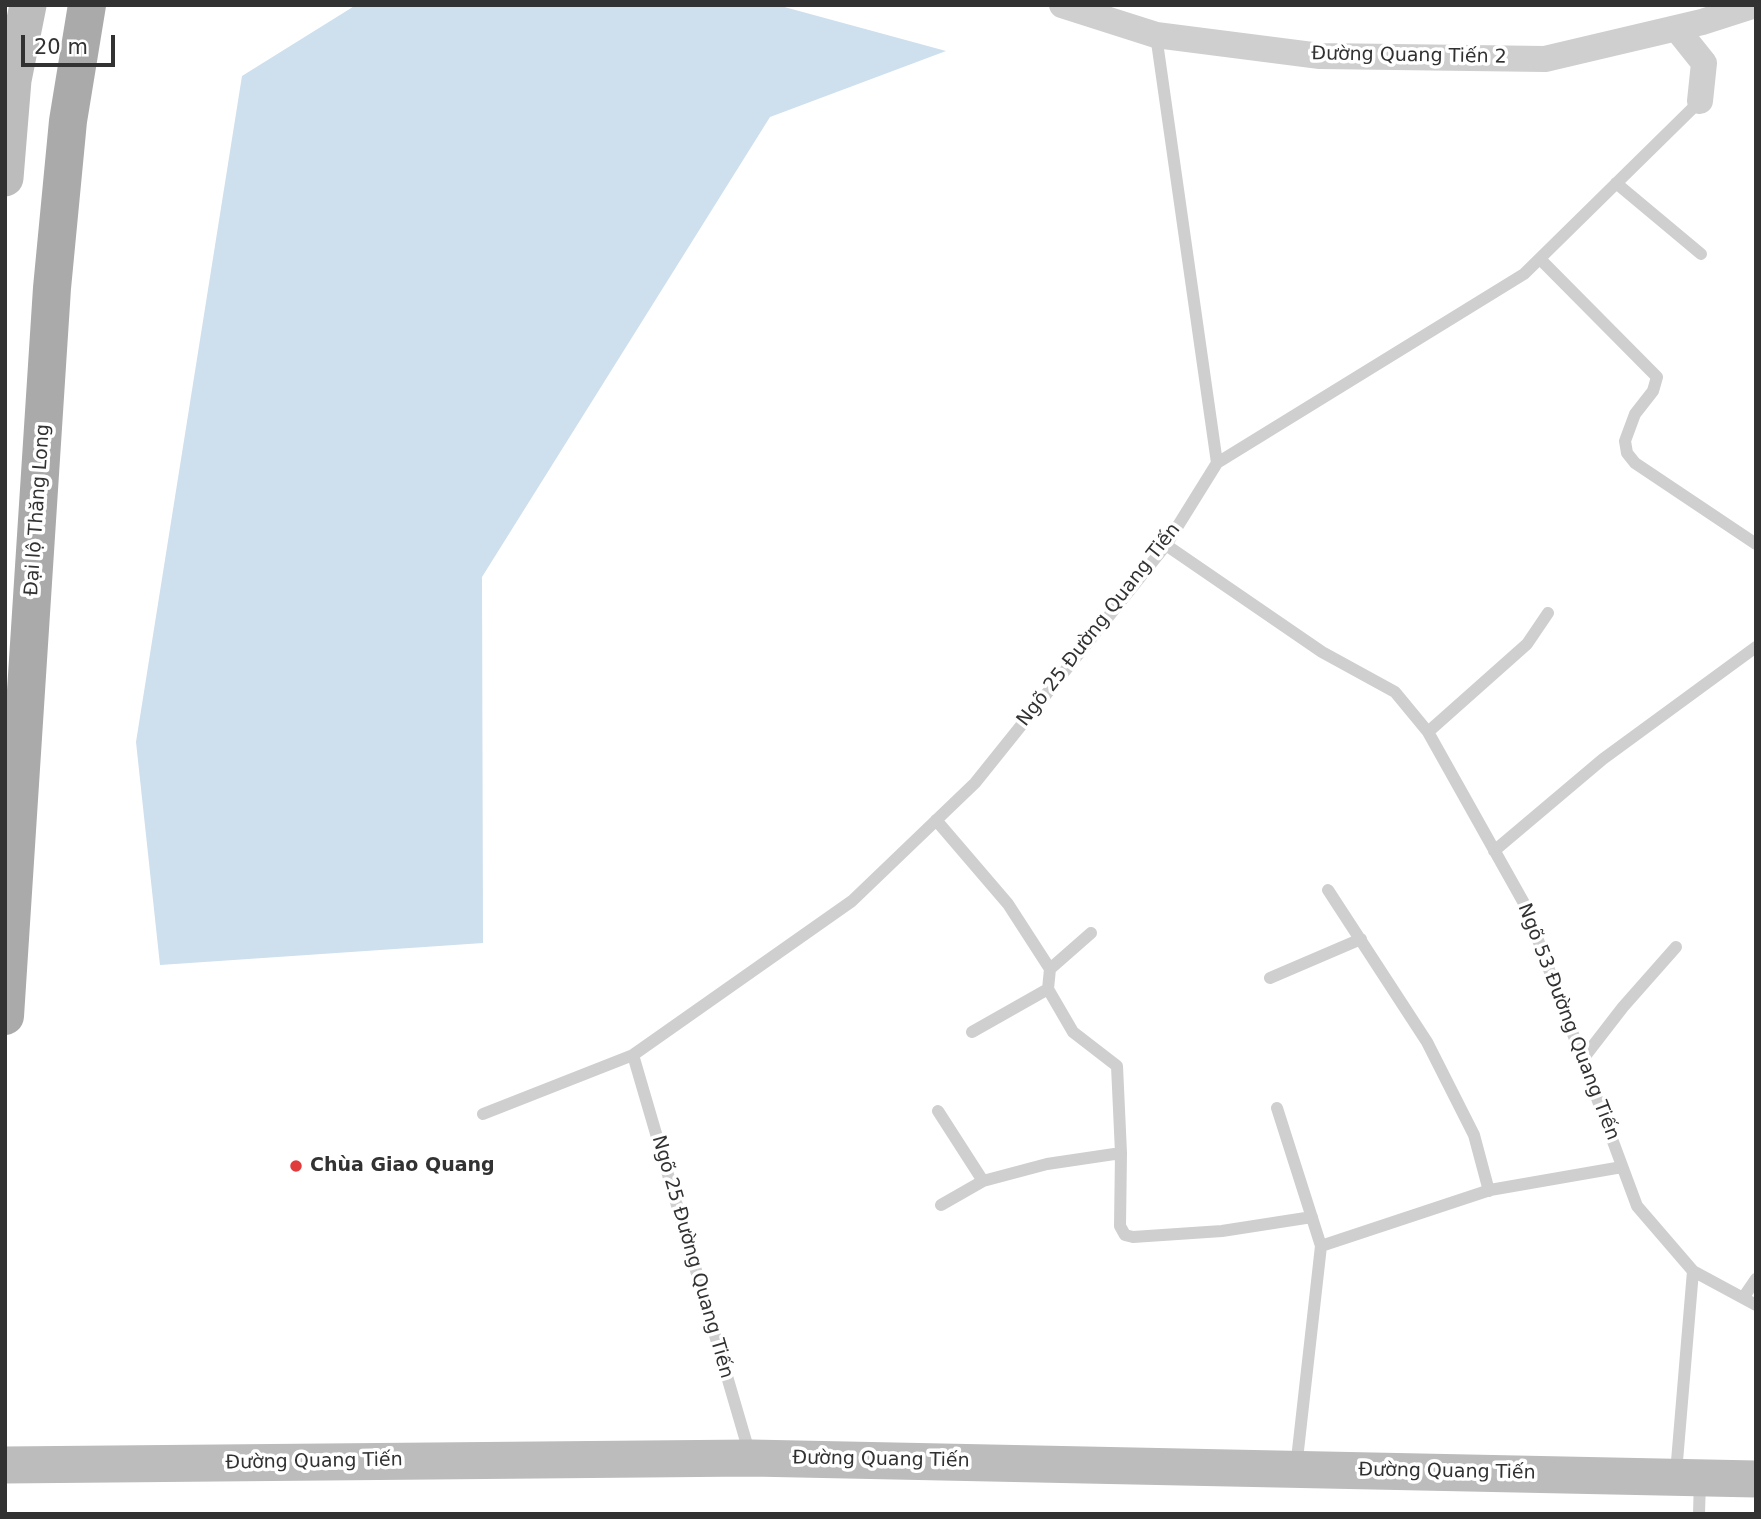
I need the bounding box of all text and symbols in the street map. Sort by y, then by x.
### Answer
scale bar [24,21,119,65]
text: 20 m [34,35,88,59]
street label: Đường Quang Tiến 2 [1311,43,1507,69]
street label: Đại lộ Thăng Long [21,423,55,597]
street label: Ngõ 25 Đường Quang Tiến [1013,519,1185,731]
street label: Ngõ 53 Đường Quang Tiến [1512,901,1624,1143]
street label: Ngõ 25 Đường Quang Tiến [646,1133,738,1381]
place label: Chùa Giao Quang [310,1155,495,1177]
marker: Chùa Giao Quang [288,1158,304,1174]
street label: Đường Quang Tiến [792,1447,970,1473]
street label: Đường Quang Tiến [225,1449,403,1475]
street label: Đường Quang Tiến [1358,1459,1536,1485]

